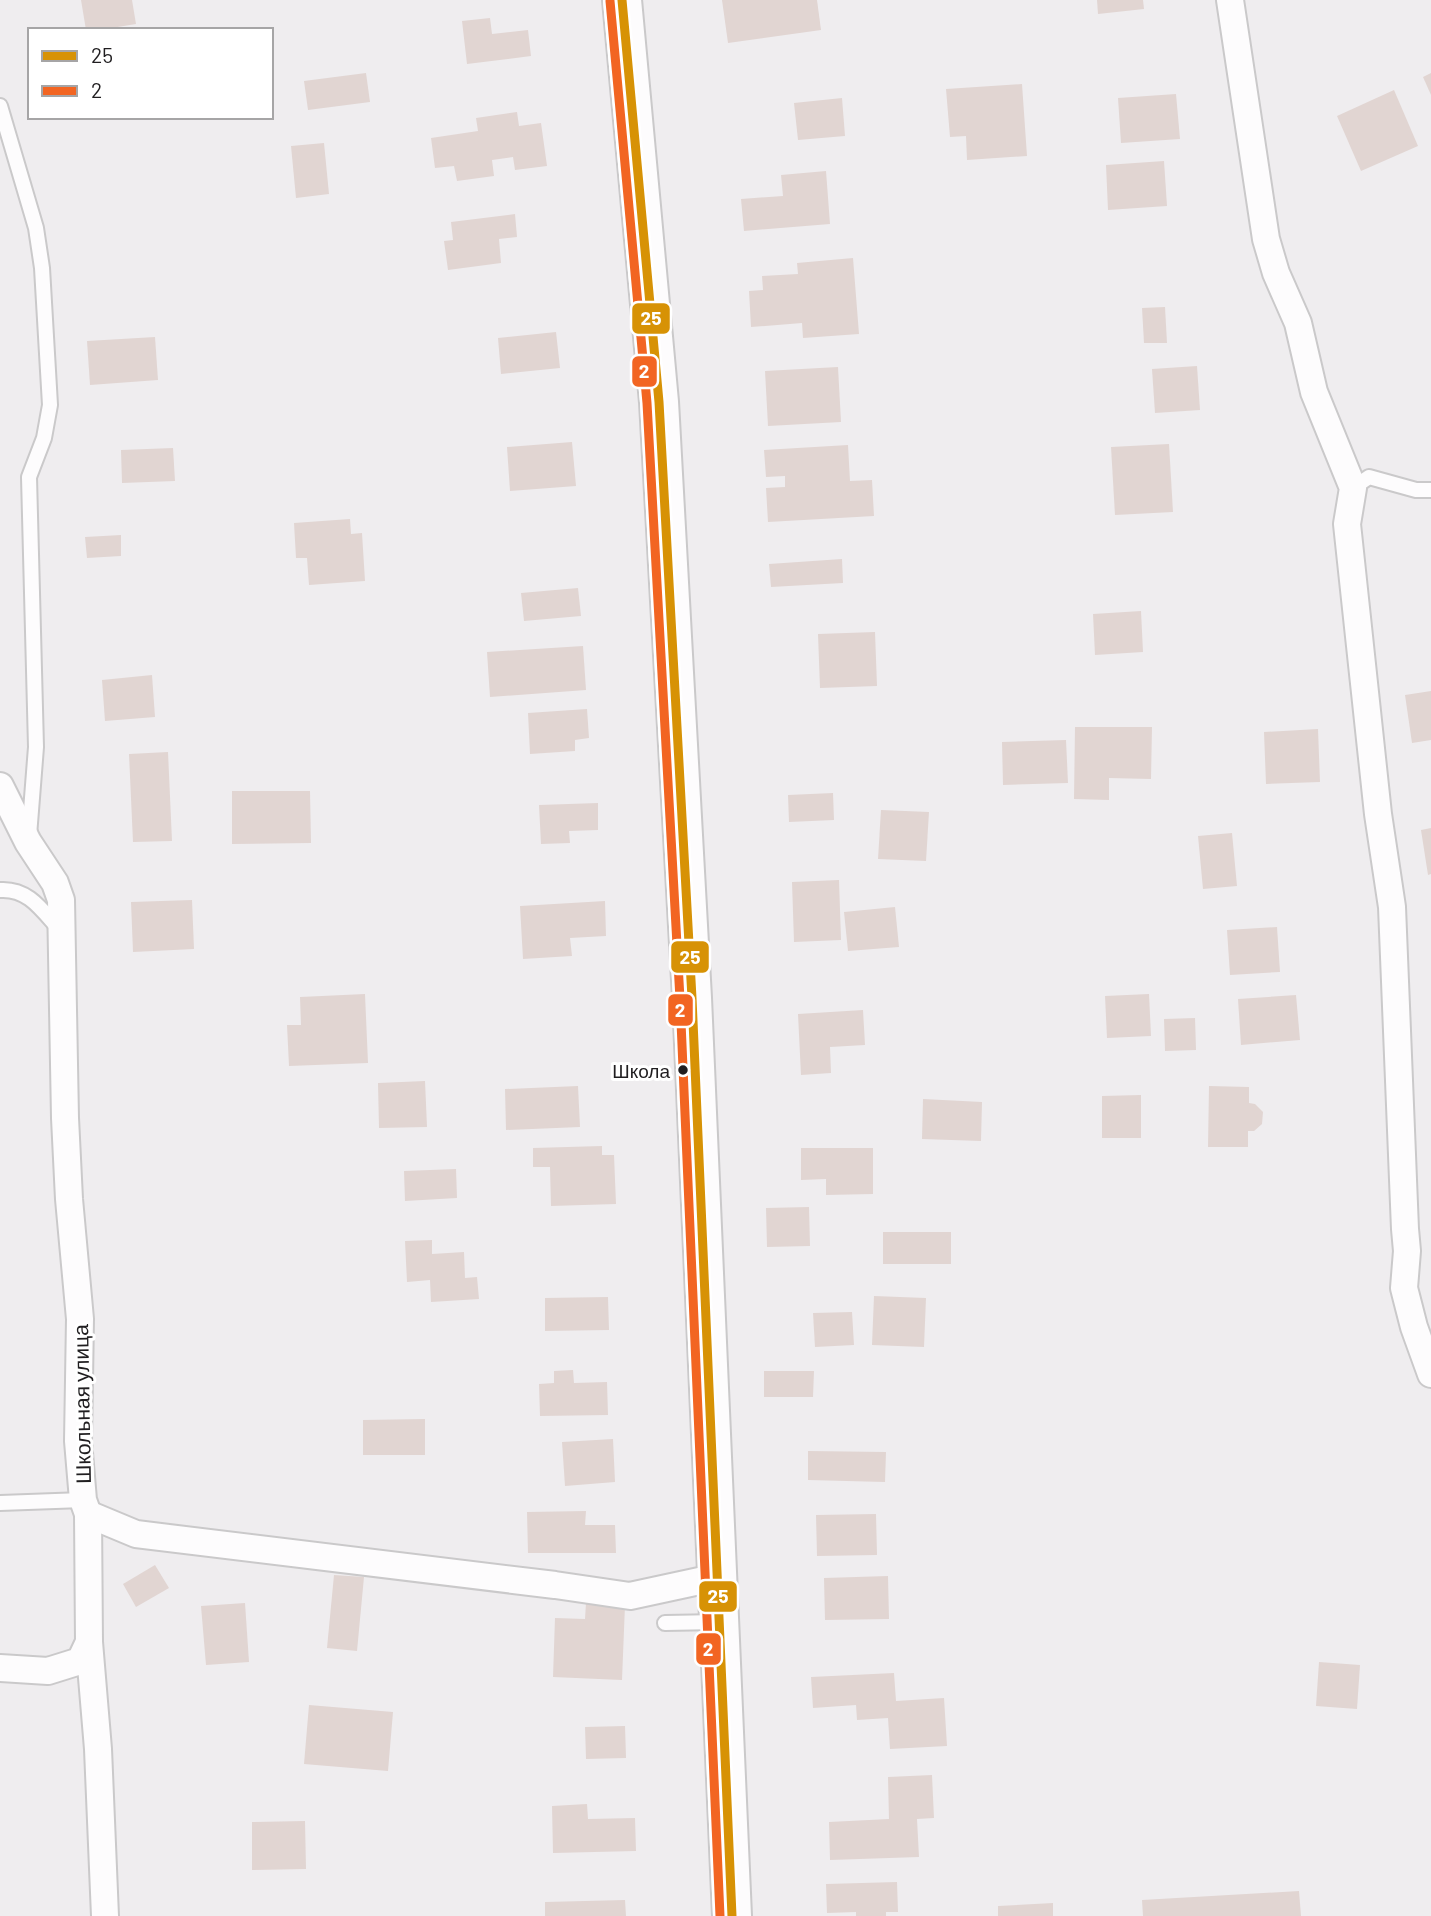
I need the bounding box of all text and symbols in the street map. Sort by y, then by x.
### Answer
legend [28,28,273,119]
text: 25 [91,42,113,67]
text: 2 [91,77,102,102]
line badge: 25 [631,302,671,335]
text: 25 [641,306,661,329]
line badge: 2 [631,355,658,388]
text: 2 [639,359,649,382]
line badge: 25 [670,940,710,974]
text: 25 [680,945,700,968]
line badge: 2 [667,993,694,1027]
text: 2 [675,998,685,1021]
place label: Школа [612,1059,670,1082]
marker: Школа [676,1063,690,1077]
street label: Школьная улица [67,1324,95,1484]
line badge: 25 [698,1580,738,1613]
text: 25 [708,1584,728,1607]
line badge: 2 [695,1632,722,1666]
text: 2 [703,1637,713,1660]

